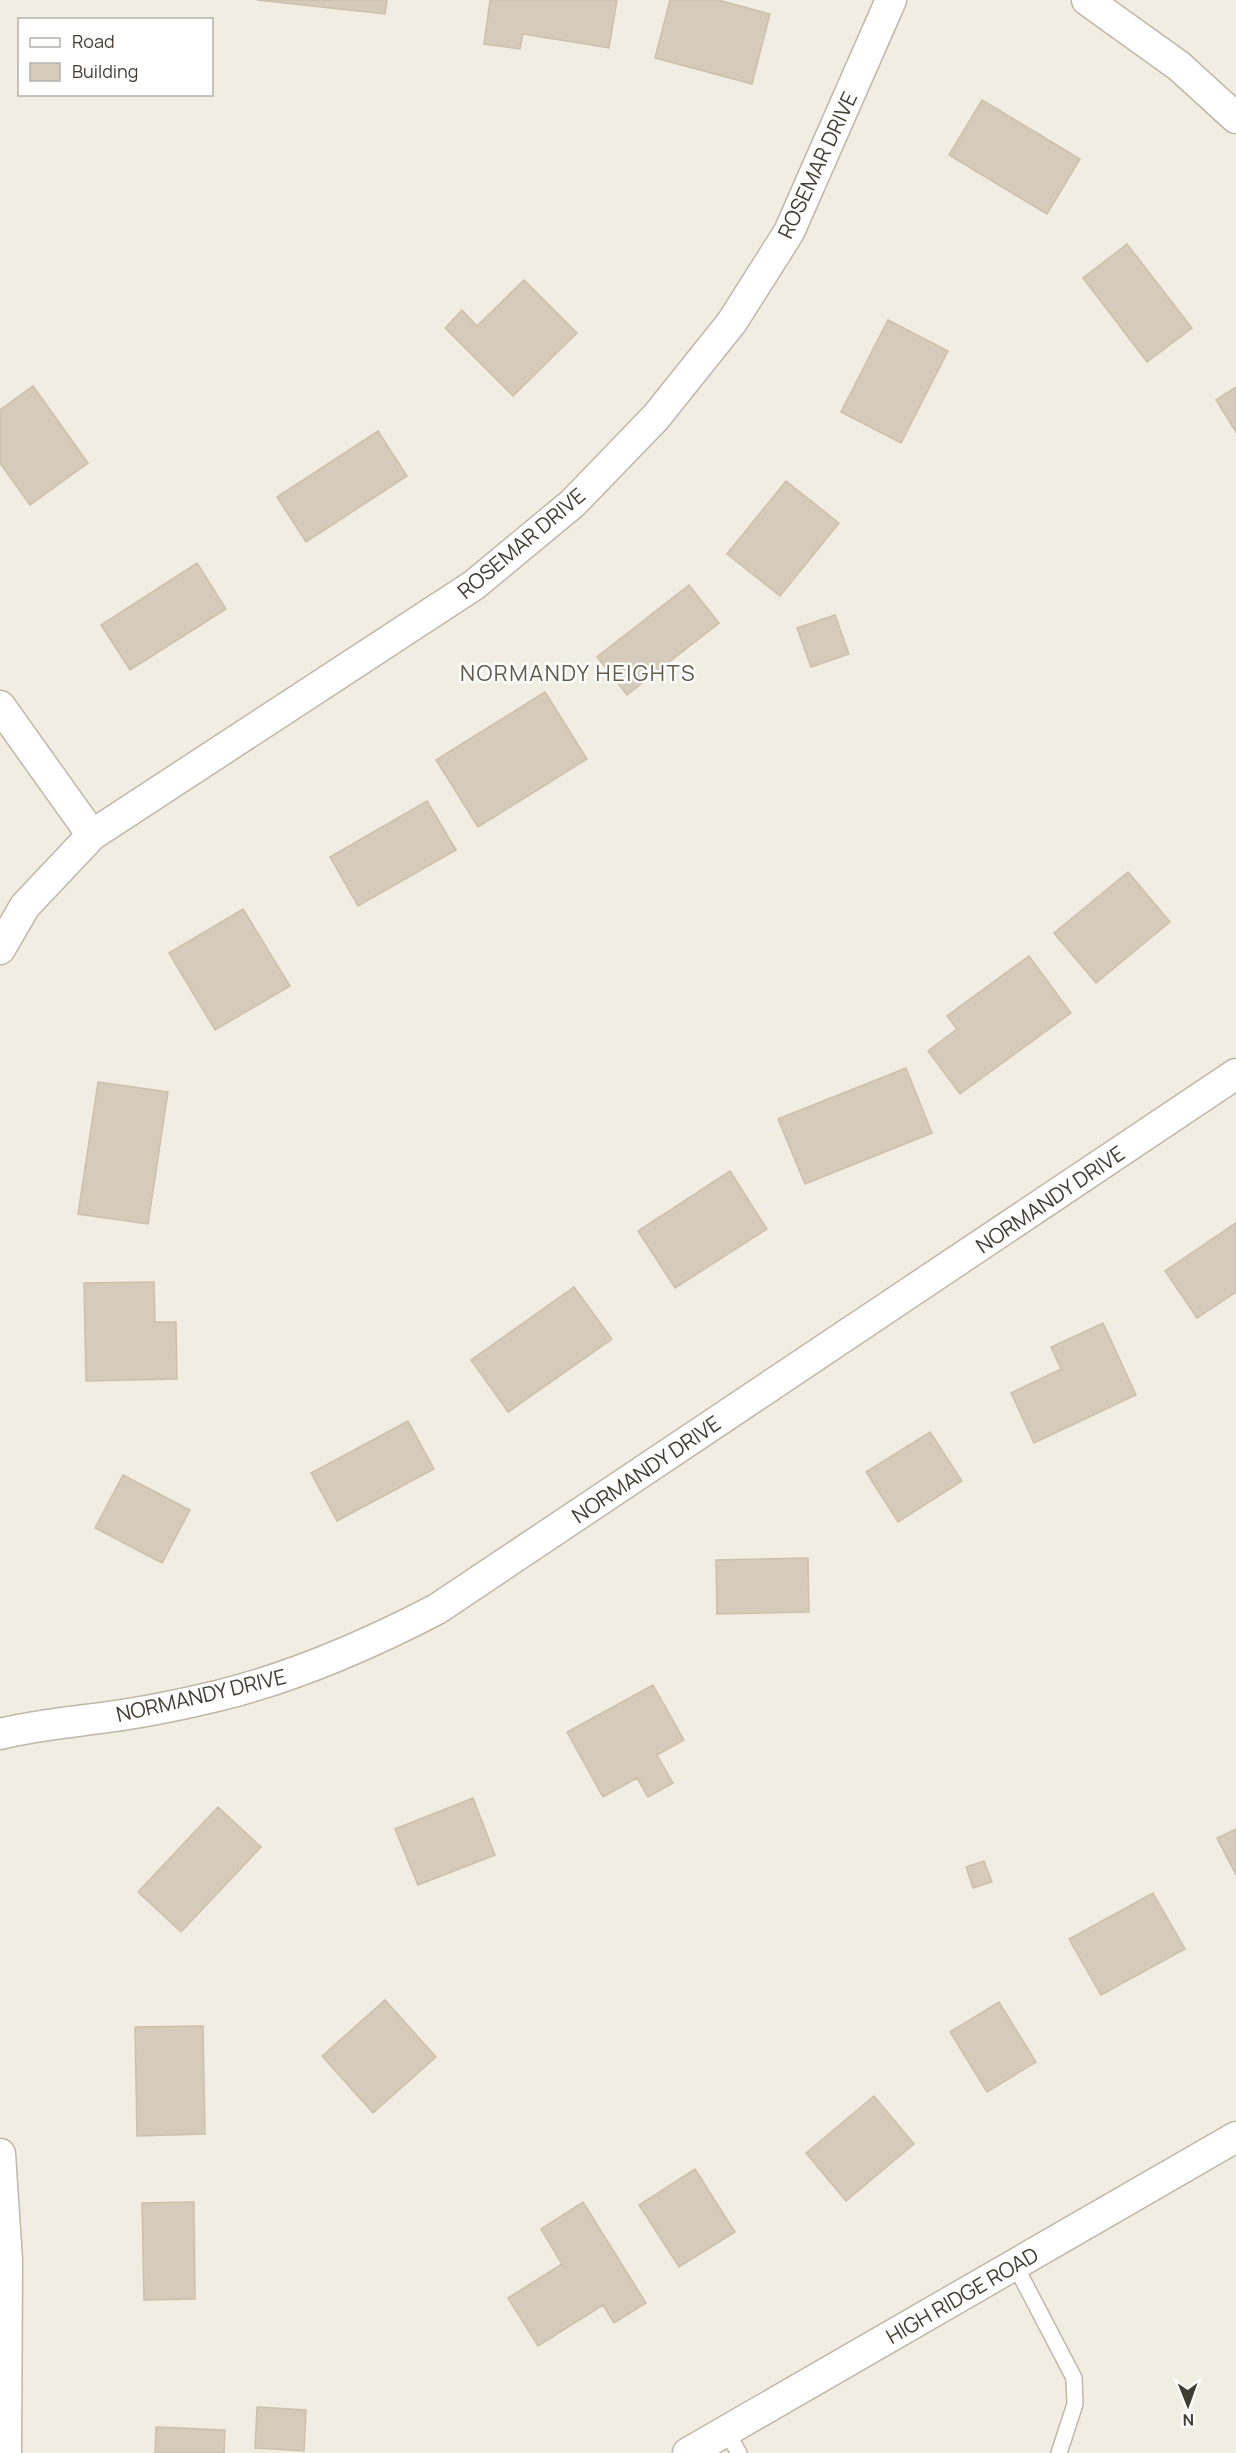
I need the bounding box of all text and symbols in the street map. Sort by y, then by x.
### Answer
legend [18,18,213,96]
text: Road [72,29,115,53]
text: Building [72,59,138,83]
street label: ROSEMAR DRIVE [771,87,863,243]
street label: ROSEMAR DRIVE [451,481,591,605]
district label: NORMANDY HEIGHTS [460,658,696,688]
street label: NORMANDY DRIVE [970,1139,1130,1259]
street label: NORMANDY DRIVE [566,1409,726,1529]
street label: NORMANDY DRIVE [113,1662,289,1728]
street label: HIGH RIDGE ROAD [881,2240,1043,2350]
north arrow [1158,2375,1218,2435]
text: N [1182,2409,1194,2431]

